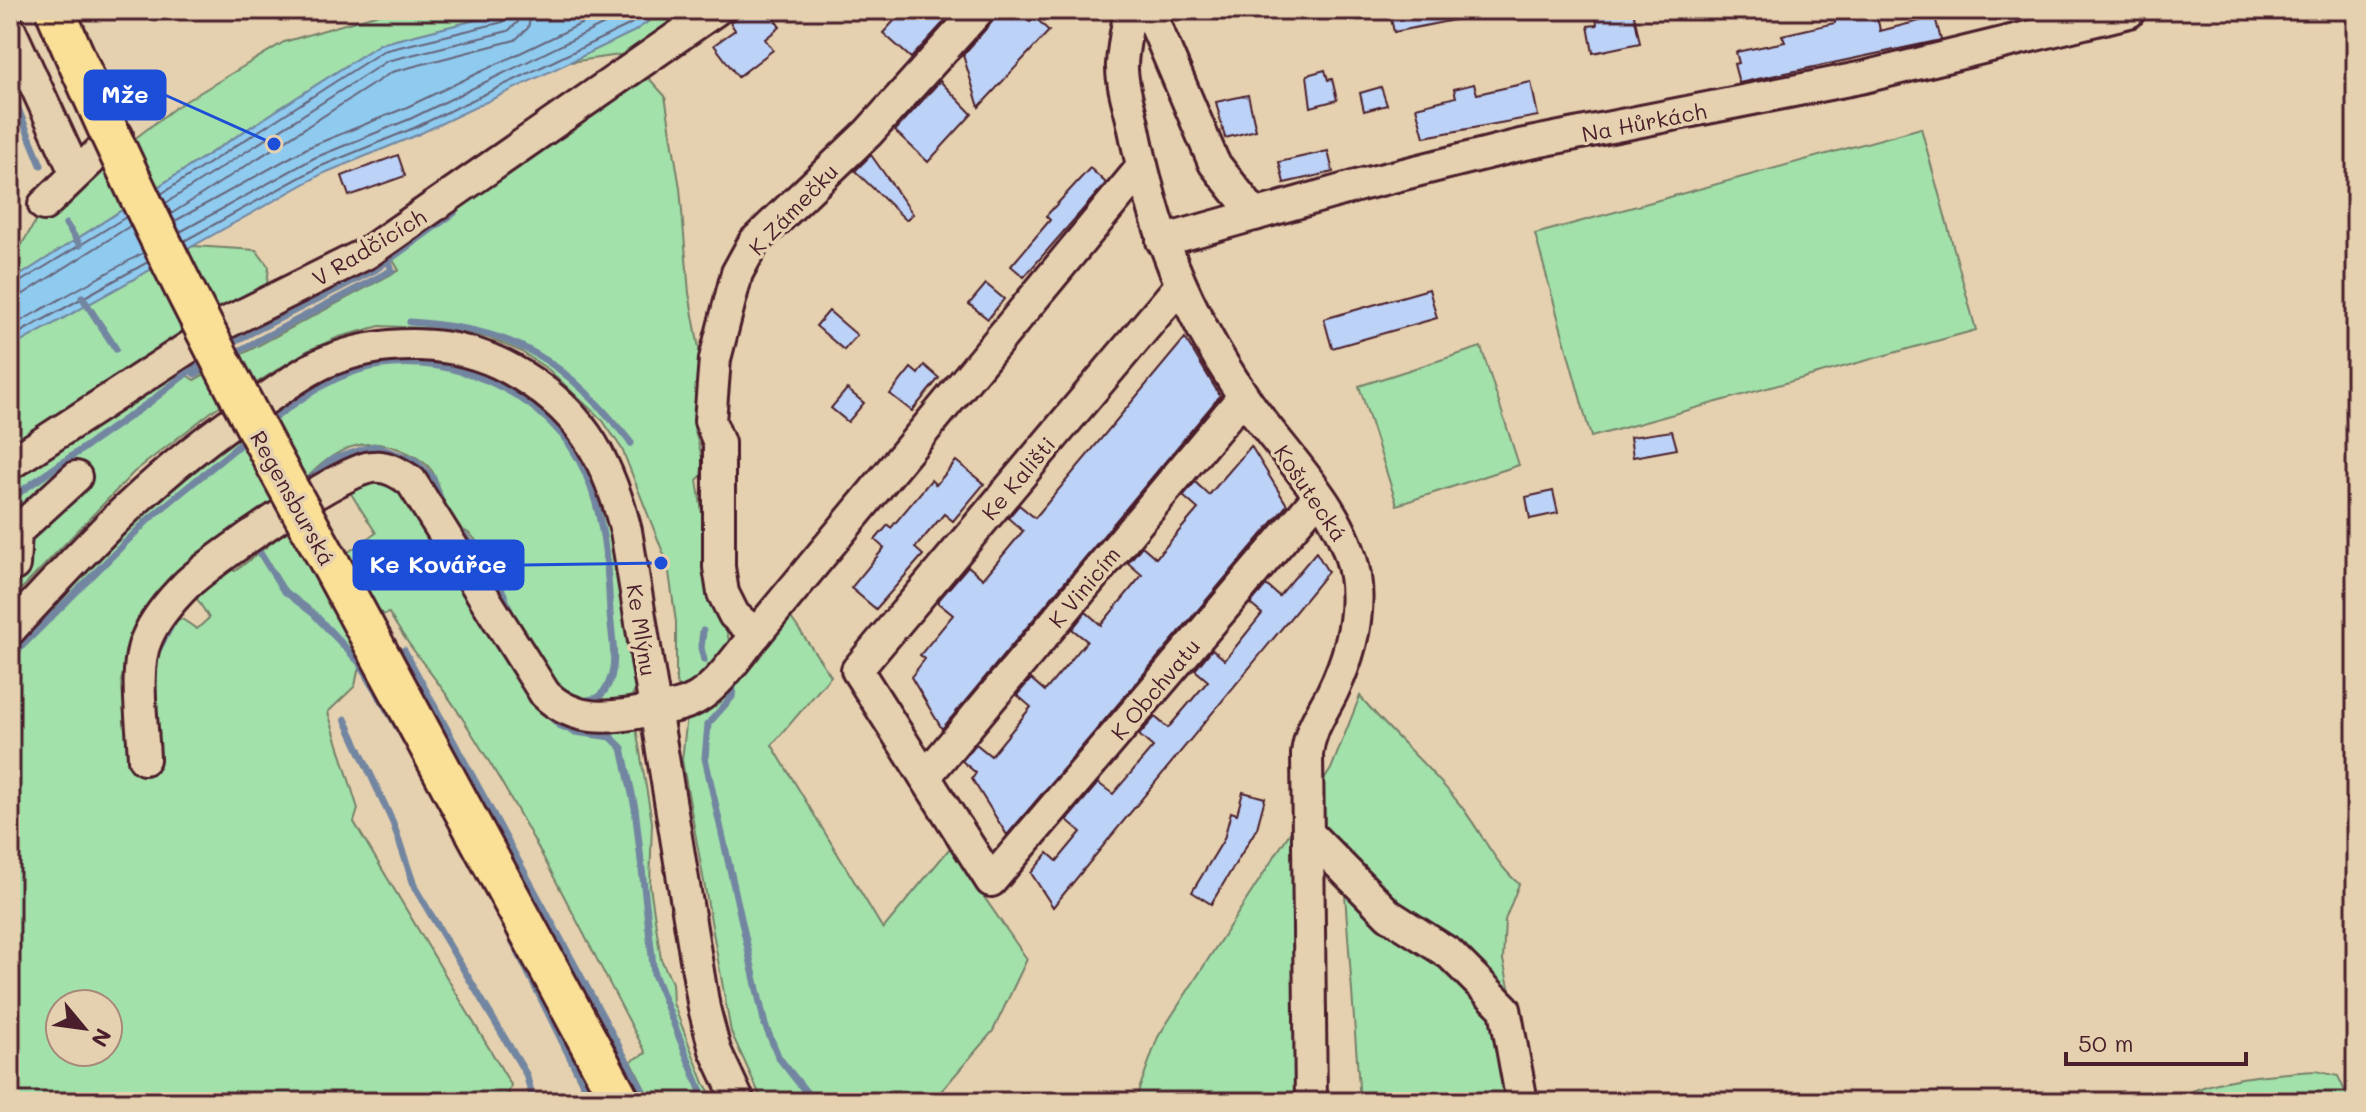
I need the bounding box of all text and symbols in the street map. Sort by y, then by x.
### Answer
callout: Mže [85,71,165,119]
text: Mže [101,78,149,109]
street label: Na Hůrkách [1579,96,1709,148]
street label: K Zámečku [742,157,844,261]
street label: V Radčicích [307,202,431,292]
street label: Regensburská [244,425,342,571]
street label: Ke Kališti [975,430,1061,526]
street label: Košutecká [1268,439,1354,547]
street label: K Vinicím [1042,540,1126,634]
callout: Ke Kovářce [354,541,523,589]
text: Ke Kovářce [369,548,507,579]
street label: Ke Mlýnu [620,582,664,678]
street label: K Obchvatu [1104,632,1206,746]
north arrow [44,988,124,1068]
scale bar [2066,1016,2246,1066]
text: N [85,1024,119,1052]
text: 50 m [2078,1027,2134,1058]

